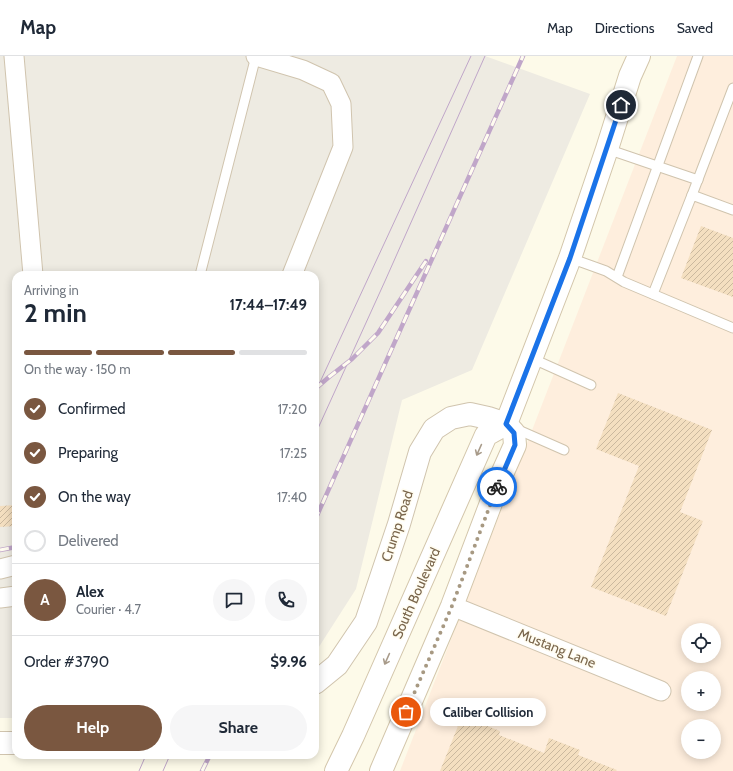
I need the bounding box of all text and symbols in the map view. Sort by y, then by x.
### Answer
text: Map [20,16,56,39]
text: Map [547,19,573,37]
text: Directions [595,19,655,37]
text: Saved [677,19,713,37]
pin [604,88,638,122]
icon: home [610,94,632,116]
text: Arriving in [24,282,79,298]
text: 17:44–17:49 [229,296,307,314]
text: 2 min [24,297,87,329]
text: On the way · 150 m [24,361,131,377]
icon: check [24,398,46,420]
text: Confirmed [58,400,126,418]
text: 17:20 [278,401,307,417]
icon: check [24,442,46,464]
text: Preparing [58,444,118,462]
one-way arrow [475,444,482,456]
text: 17:25 [280,445,307,461]
courier [477,467,517,507]
icon: bike [486,476,508,498]
icon: check [24,486,46,508]
text: On the way [58,488,131,506]
street label: Crump Road [377,488,417,564]
text: 17:40 [277,489,307,505]
text: Delivered [58,532,119,550]
street label: South Boulevard [388,545,444,641]
button: chat [213,579,255,621]
button: phone [265,579,307,621]
text: Alex [76,583,104,601]
text: A [40,591,50,609]
text: Courier · 4.7 [76,601,141,617]
map controls [681,623,721,759]
button: locate [681,623,721,663]
street label: Mustang Lane [515,624,599,672]
one-way arrow [383,652,390,664]
text: Order #3790 [24,653,109,671]
text: $9.96 [270,653,307,671]
button: + [681,671,721,711]
pin [389,695,423,729]
callout: Caliber Collision [430,698,546,726]
icon: bag [395,701,417,723]
text: Caliber Collision [443,704,533,720]
button: Help [24,705,162,751]
button: Share [170,705,307,751]
button: − [681,719,721,759]

